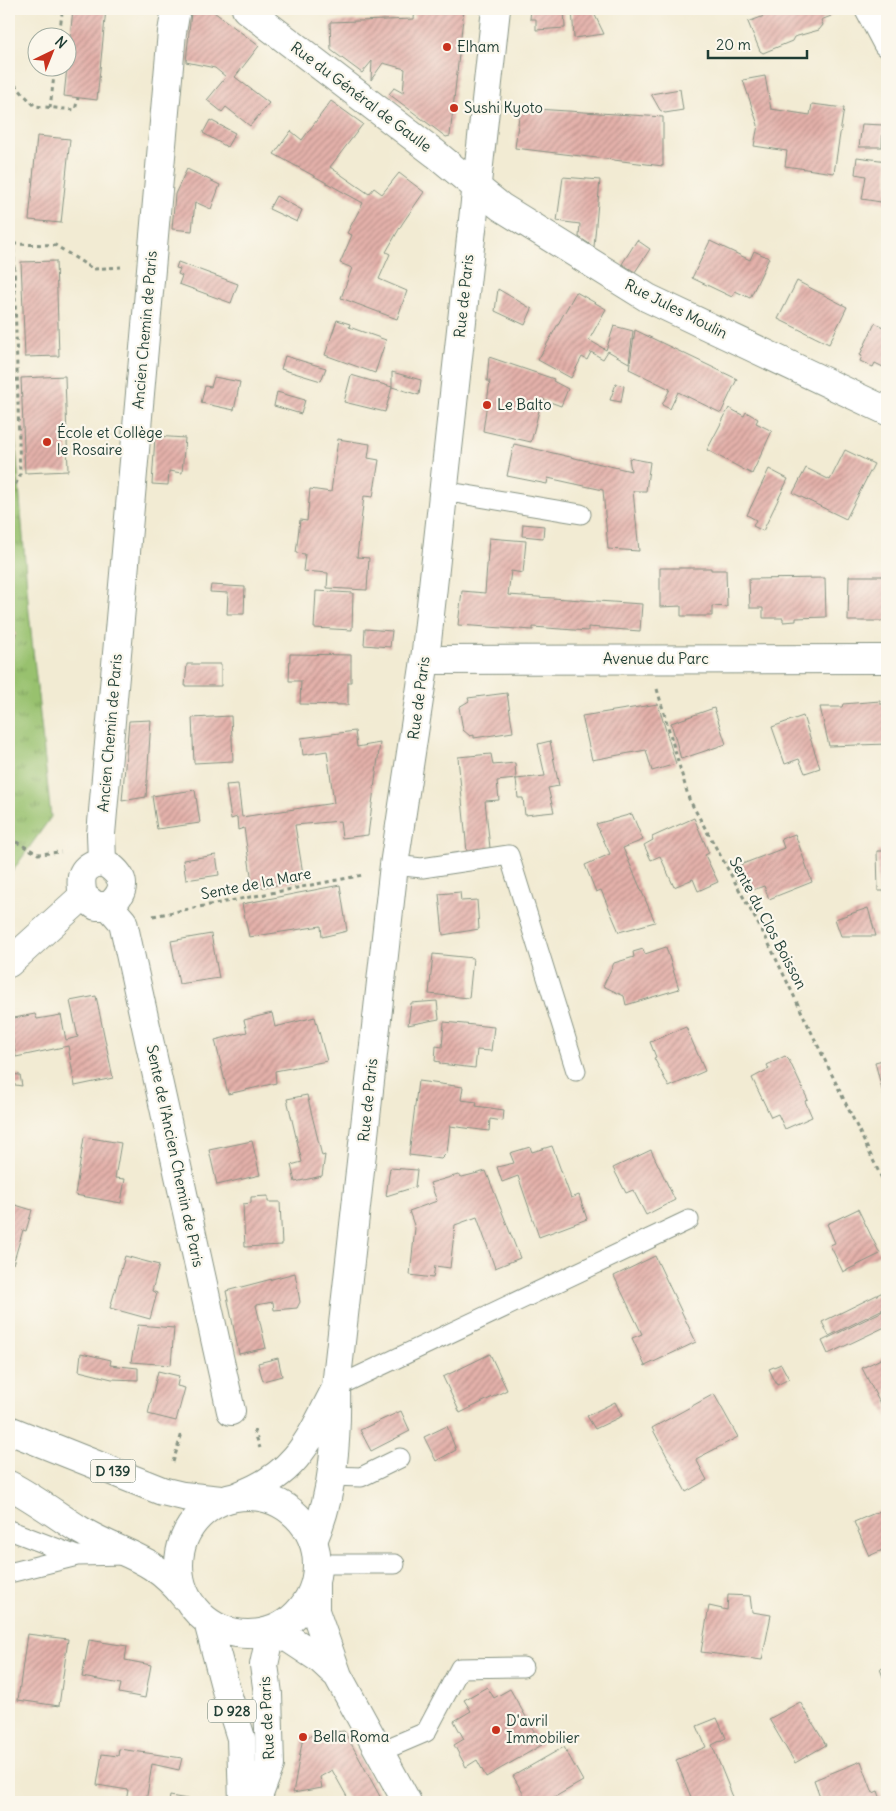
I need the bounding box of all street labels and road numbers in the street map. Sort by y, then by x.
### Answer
street label: Rue du Général de Gaulle [287,37,435,156]
street label: Ancien Chemin de Paris [128,250,161,410]
street label: Rue de Paris [450,253,477,339]
street label: Rue Jules Moulin [622,275,731,343]
street label: Avenue du Parc [603,649,709,668]
street label: Ancien Chemin de Paris [93,653,126,813]
street label: Rue de Paris [403,655,434,741]
street label: Sente du Clos Boisson [726,853,812,992]
street label: Sente de la Mare [199,864,313,904]
street label: Sente de l'Ancien Chemin de Paris [143,1043,208,1269]
street label: Rue de Paris [354,1057,381,1143]
road number: D 139 [90,1460,136,1482]
street label: Rue de Paris [255,1676,278,1760]
road number: D 928 [208,1700,256,1722]

